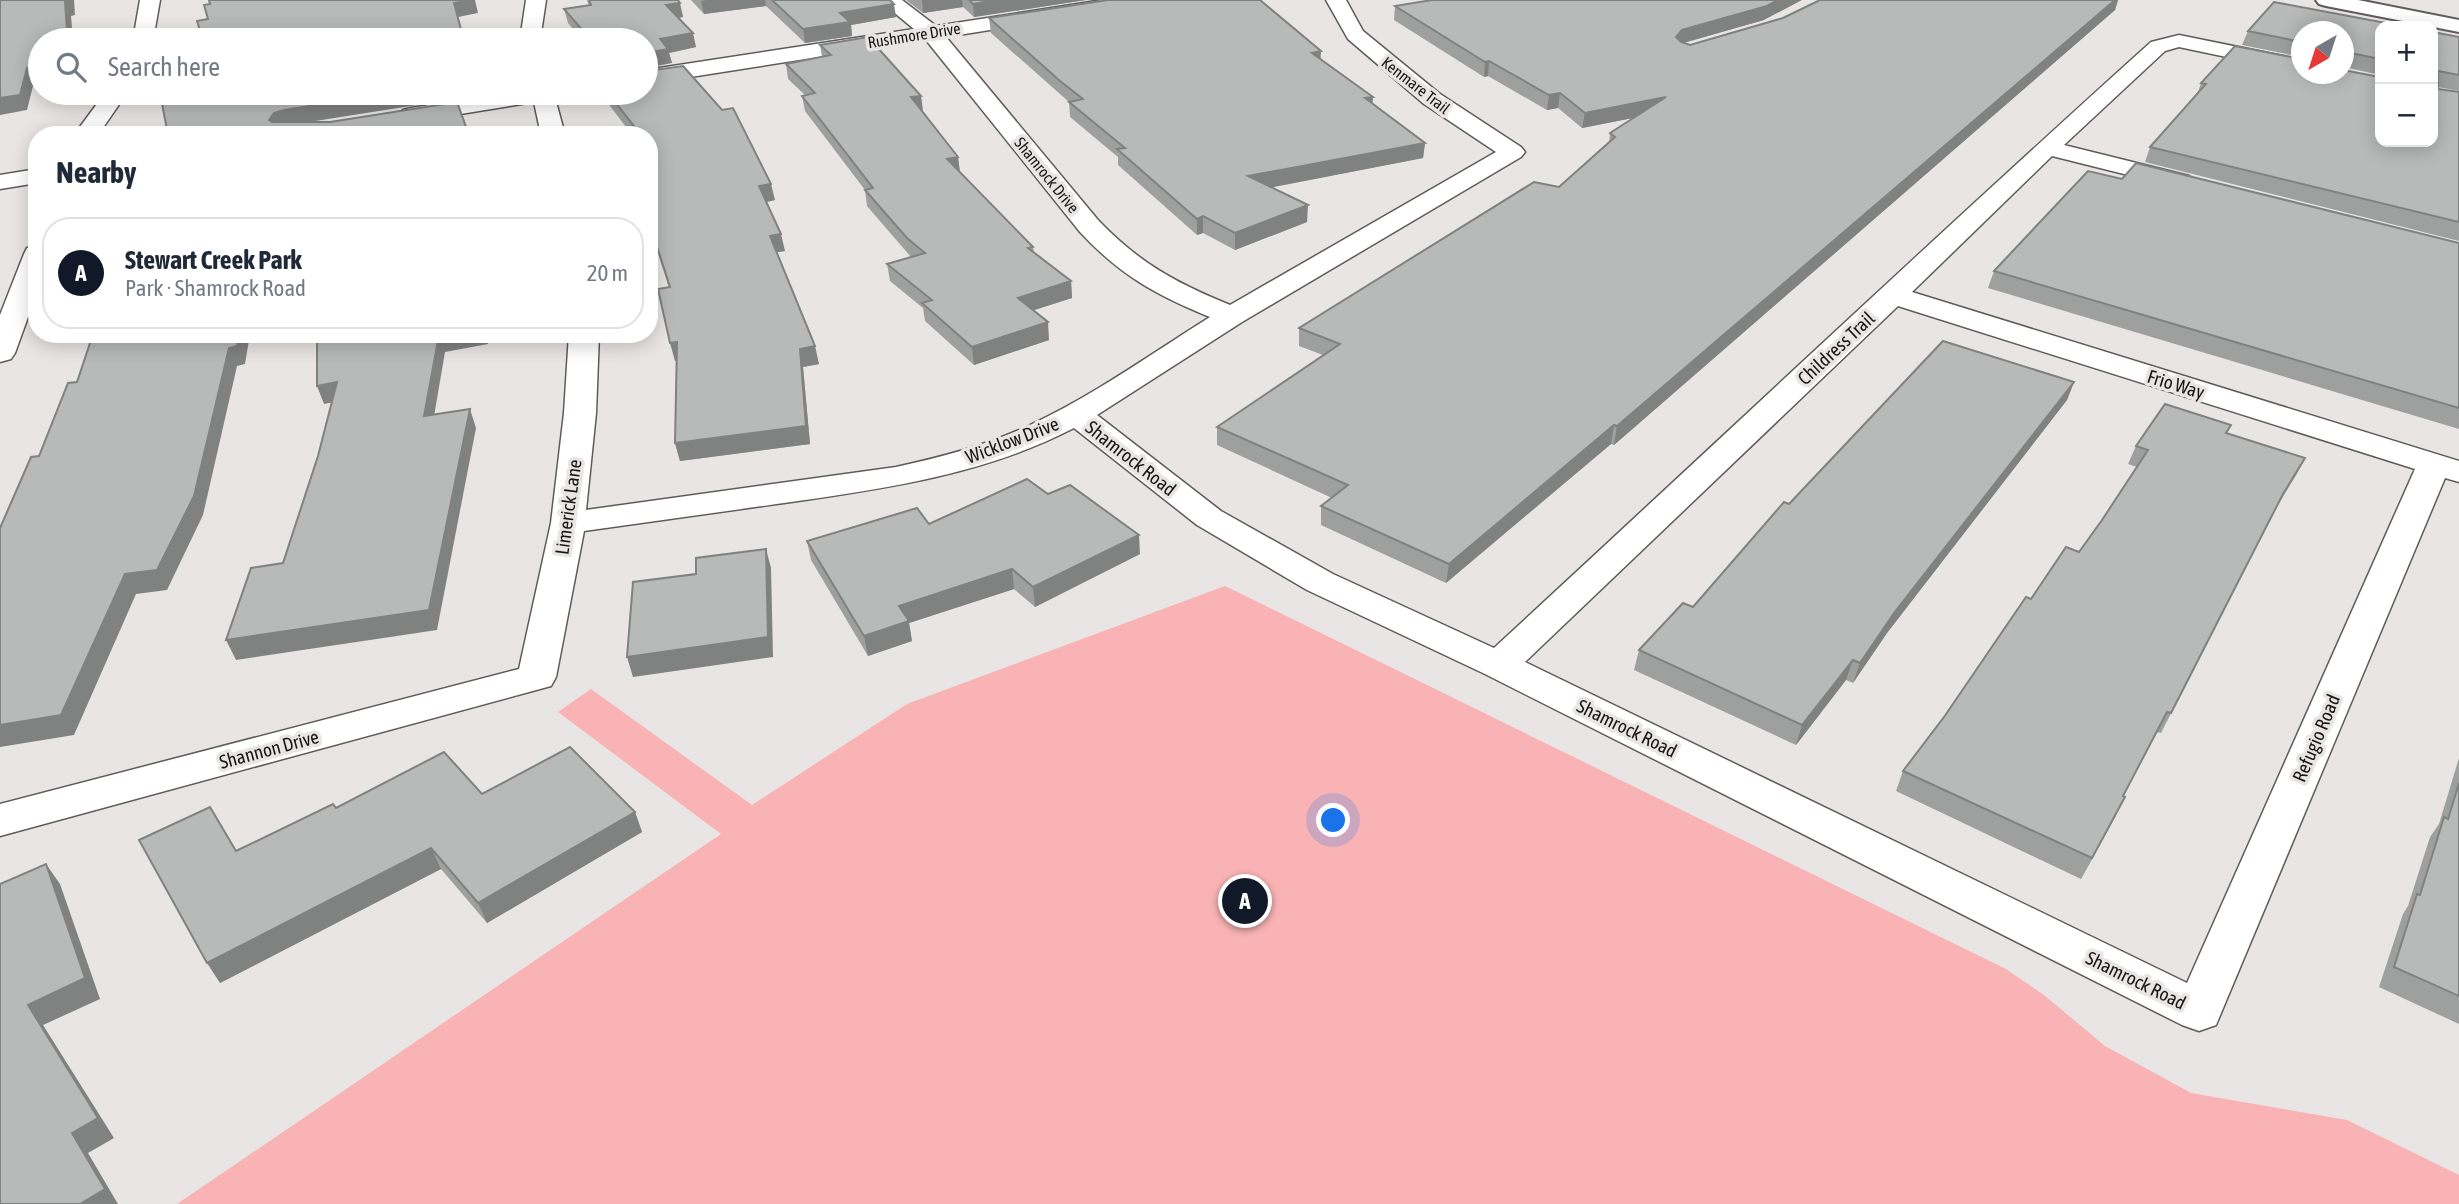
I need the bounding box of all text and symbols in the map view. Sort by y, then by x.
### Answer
street label: Rushmore Drive [866,19,962,51]
north arrow [2291,21,2354,84]
map controls [2375,21,2438,147]
button: + [2375,21,2438,84]
search box [28,28,658,105]
icon: search [52,48,90,86]
text: Search here [108,52,220,82]
street label: Kenmare Trail [1378,53,1454,118]
button: − [2375,84,2438,147]
street label: Shamrock Drive [1011,134,1083,216]
text: Nearby [56,155,136,189]
text: Stewart Creek Park [125,245,302,275]
text: A [75,260,87,286]
text: 20 m [587,260,628,286]
text: Park · Shamrock Road [125,275,306,301]
street label: Childress Trail [1793,307,1879,389]
street label: Frio Way [2145,365,2207,403]
street label: Wicklow Drive [962,412,1062,468]
street label: Shamrock Road [1081,416,1181,500]
street label: Limerick Lane [550,458,586,556]
street label: Refugio Road [2288,691,2344,785]
street label: Shamrock Road [1573,694,1681,762]
street label: Shannon Drive [217,725,321,773]
your location [1316,803,1350,837]
pin: A [1222,875,1268,927]
street label: Shamrock Road [2082,946,2190,1014]

